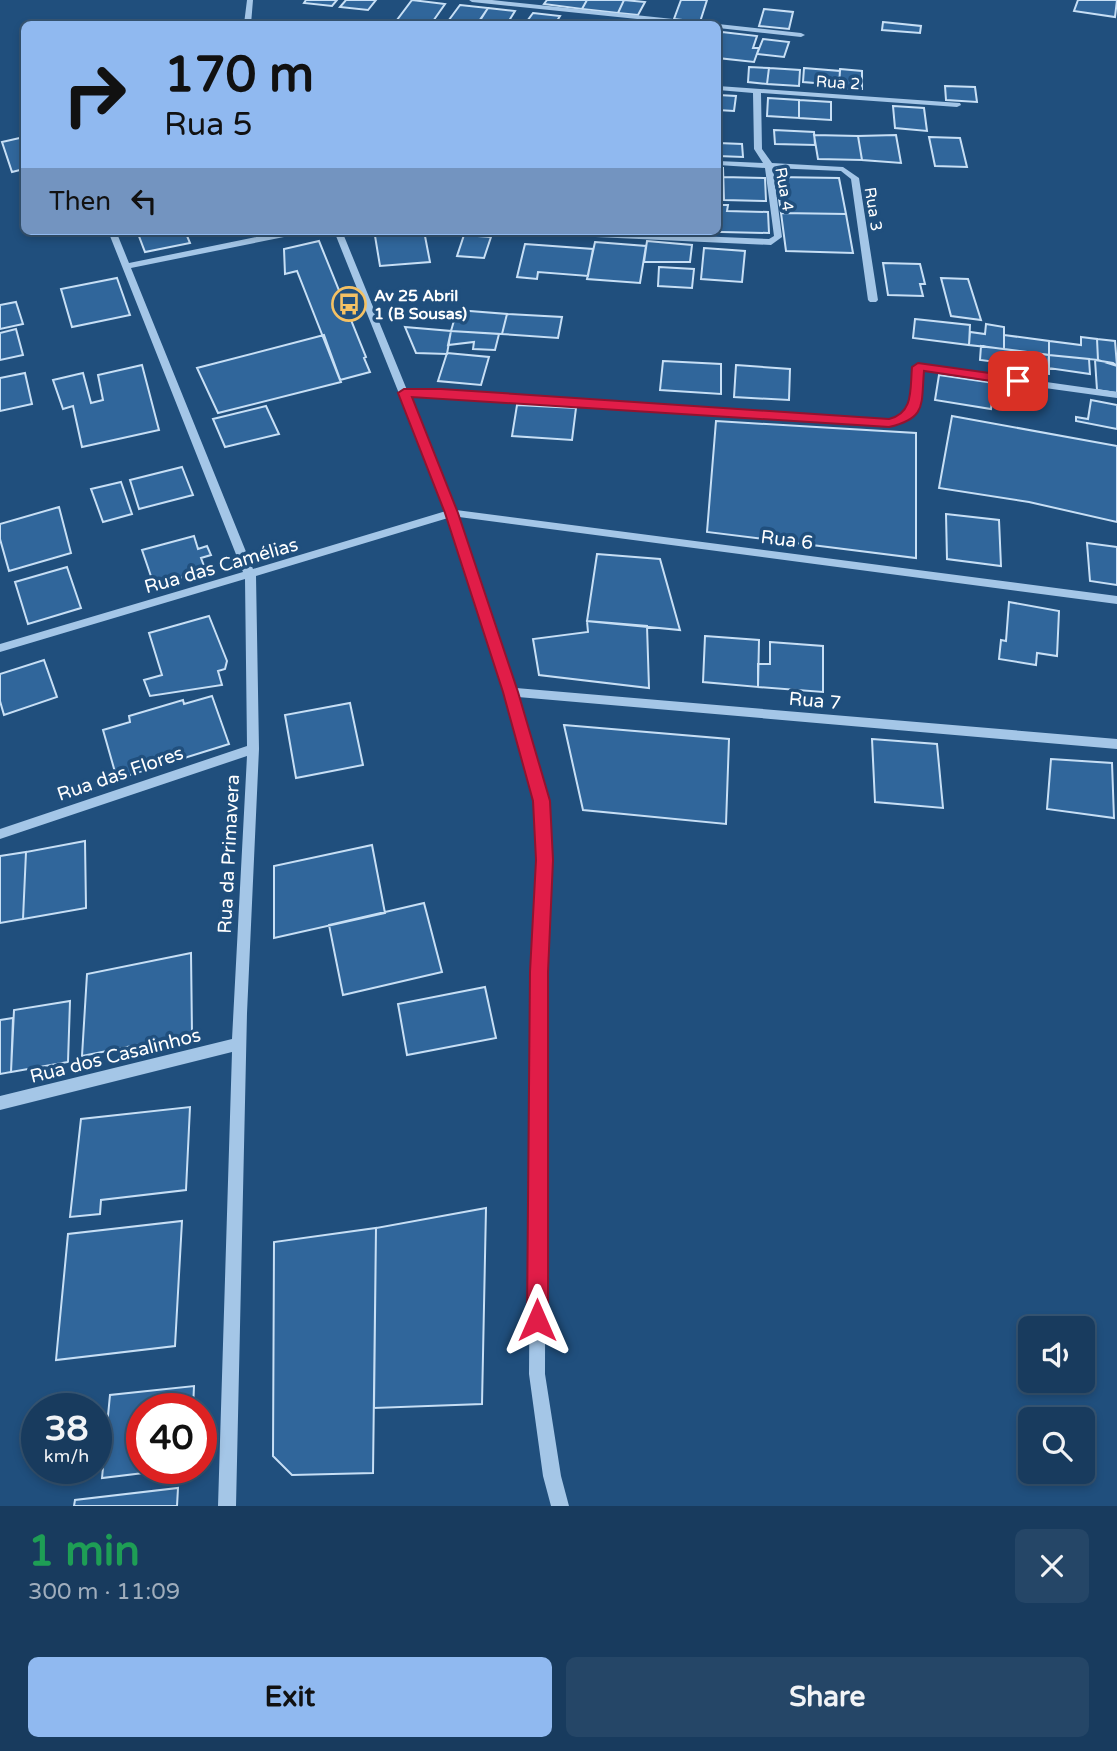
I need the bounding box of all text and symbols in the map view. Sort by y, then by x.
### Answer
text: 170 m [164,46,314,105]
icon: right [49,49,140,140]
street label: Rua 2 [815,71,861,95]
text: Rua 5 [164,106,253,144]
street label: Rua 4 [770,166,798,213]
icon: left [125,182,163,220]
text: Then [49,186,111,217]
street label: Rua 3 [860,186,886,233]
bus stop icon: Av 25 Abril 1 (B Sousas) [330,285,368,323]
place label: Av 25 Abril 1 (B Sousas) [374,286,467,324]
pin [988,351,1048,411]
icon: arrive [999,362,1037,400]
street label: Rua 6 [759,526,814,554]
street label: Rua das Camélias [142,534,301,598]
street label: Rua 7 [788,688,842,714]
street label: Rua das Flores [54,742,186,806]
street label: Rua da Primavera [214,774,244,934]
street label: Rua dos Casalinhos [28,1024,203,1088]
position arrow [500,1283,574,1357]
map controls [1018,1316,1095,1484]
button: sound [1018,1316,1095,1393]
speed limit sign: 40 [126,1393,217,1484]
button: search [1018,1407,1095,1484]
text: 38 [45,1408,88,1450]
text: km/h [44,1445,89,1467]
text: 1 min [28,1526,140,1577]
button: close [1015,1529,1089,1603]
text: 300 m · 11:09 [28,1578,180,1606]
button: Exit [28,1657,552,1737]
button: Share [566,1657,1089,1737]

